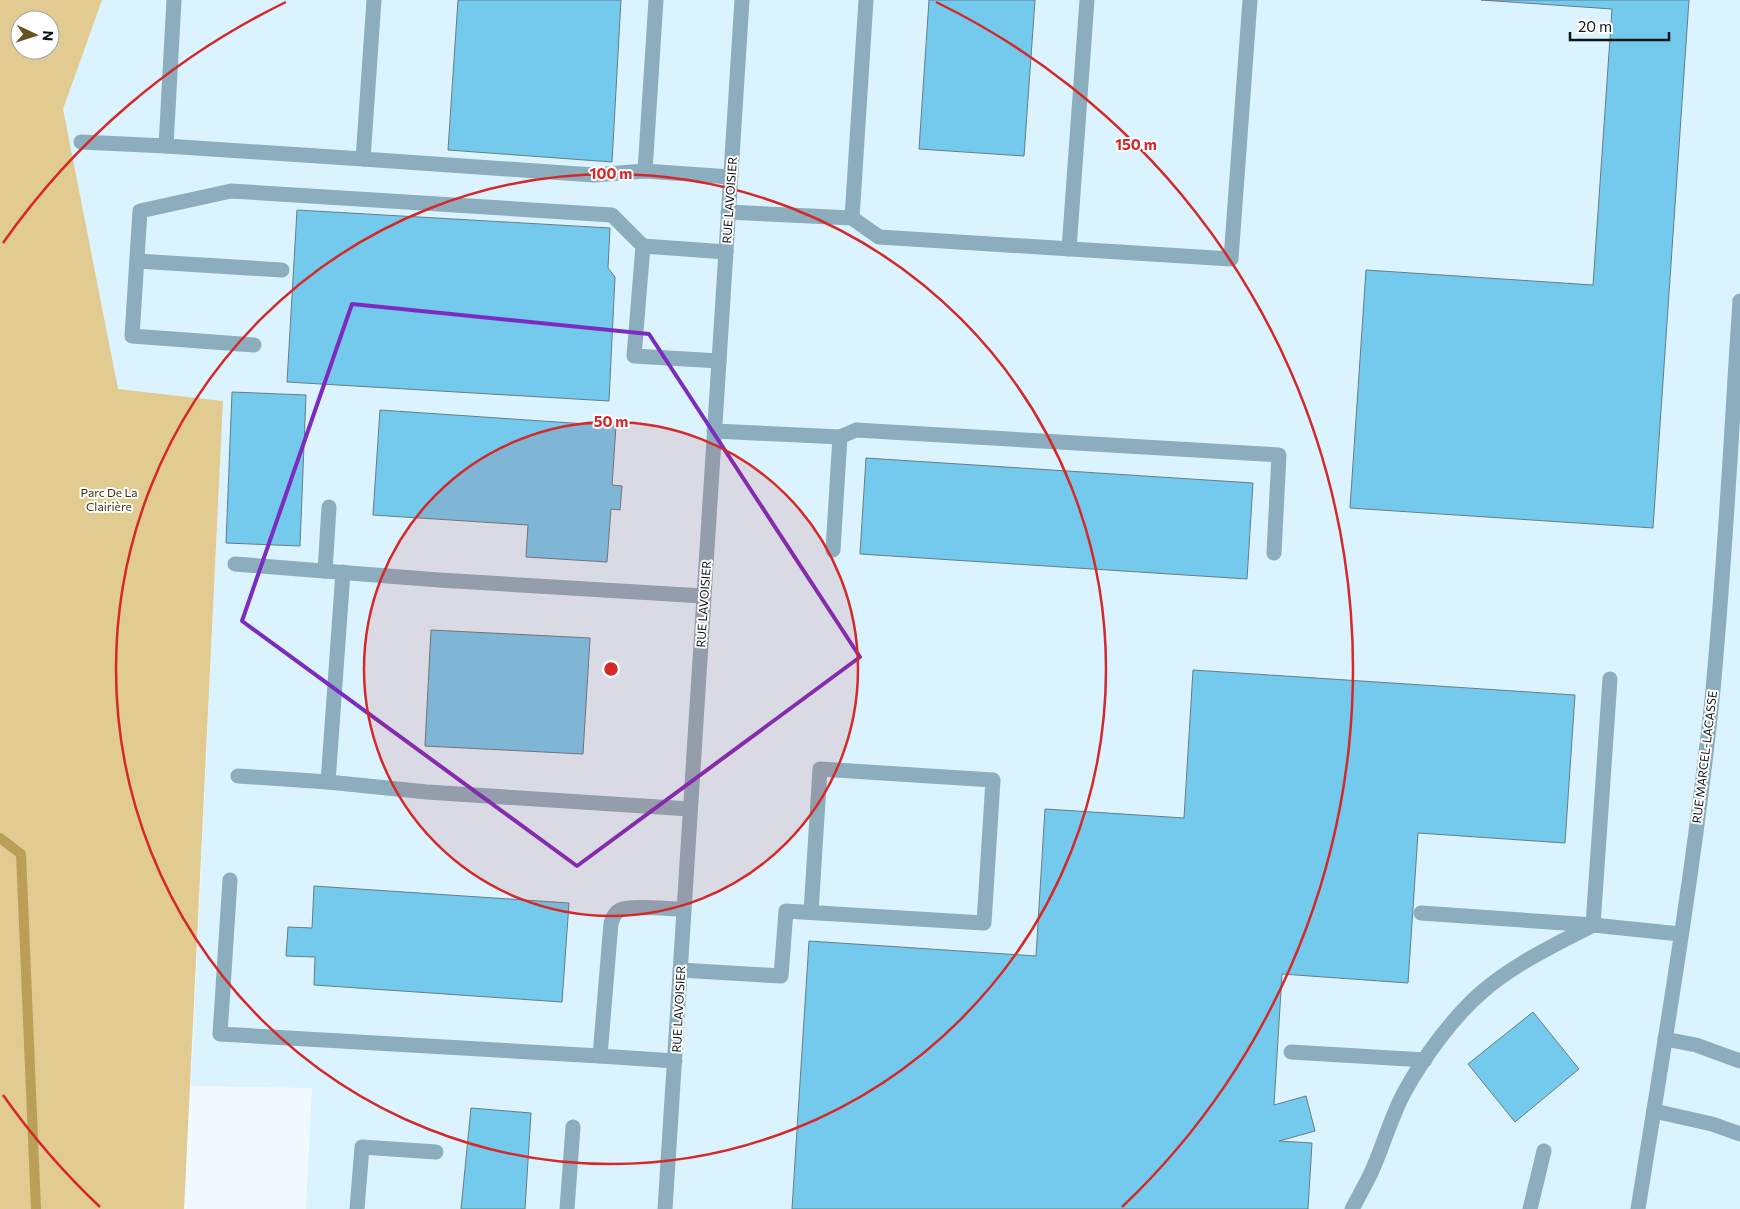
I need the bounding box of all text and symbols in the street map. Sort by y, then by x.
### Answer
north arrow [10,10,60,60]
scale bar [1570,10,1669,42]
text: 20 m [1578,17,1612,35]
text: N [40,30,57,42]
text: 150 m [1115,135,1157,153]
street label: RUE LAVOISIER [719,156,739,244]
text: 100 m [590,164,632,182]
text: 50 m [594,412,628,430]
park label: Parc De La Clairière [80,485,138,513]
street label: RUE LAVOISIER [693,560,713,648]
centre of rings [602,660,620,678]
street label: RUE MARCEL-LACASSE [1689,690,1719,824]
street label: RUE LAVOISIER [669,965,687,1053]

